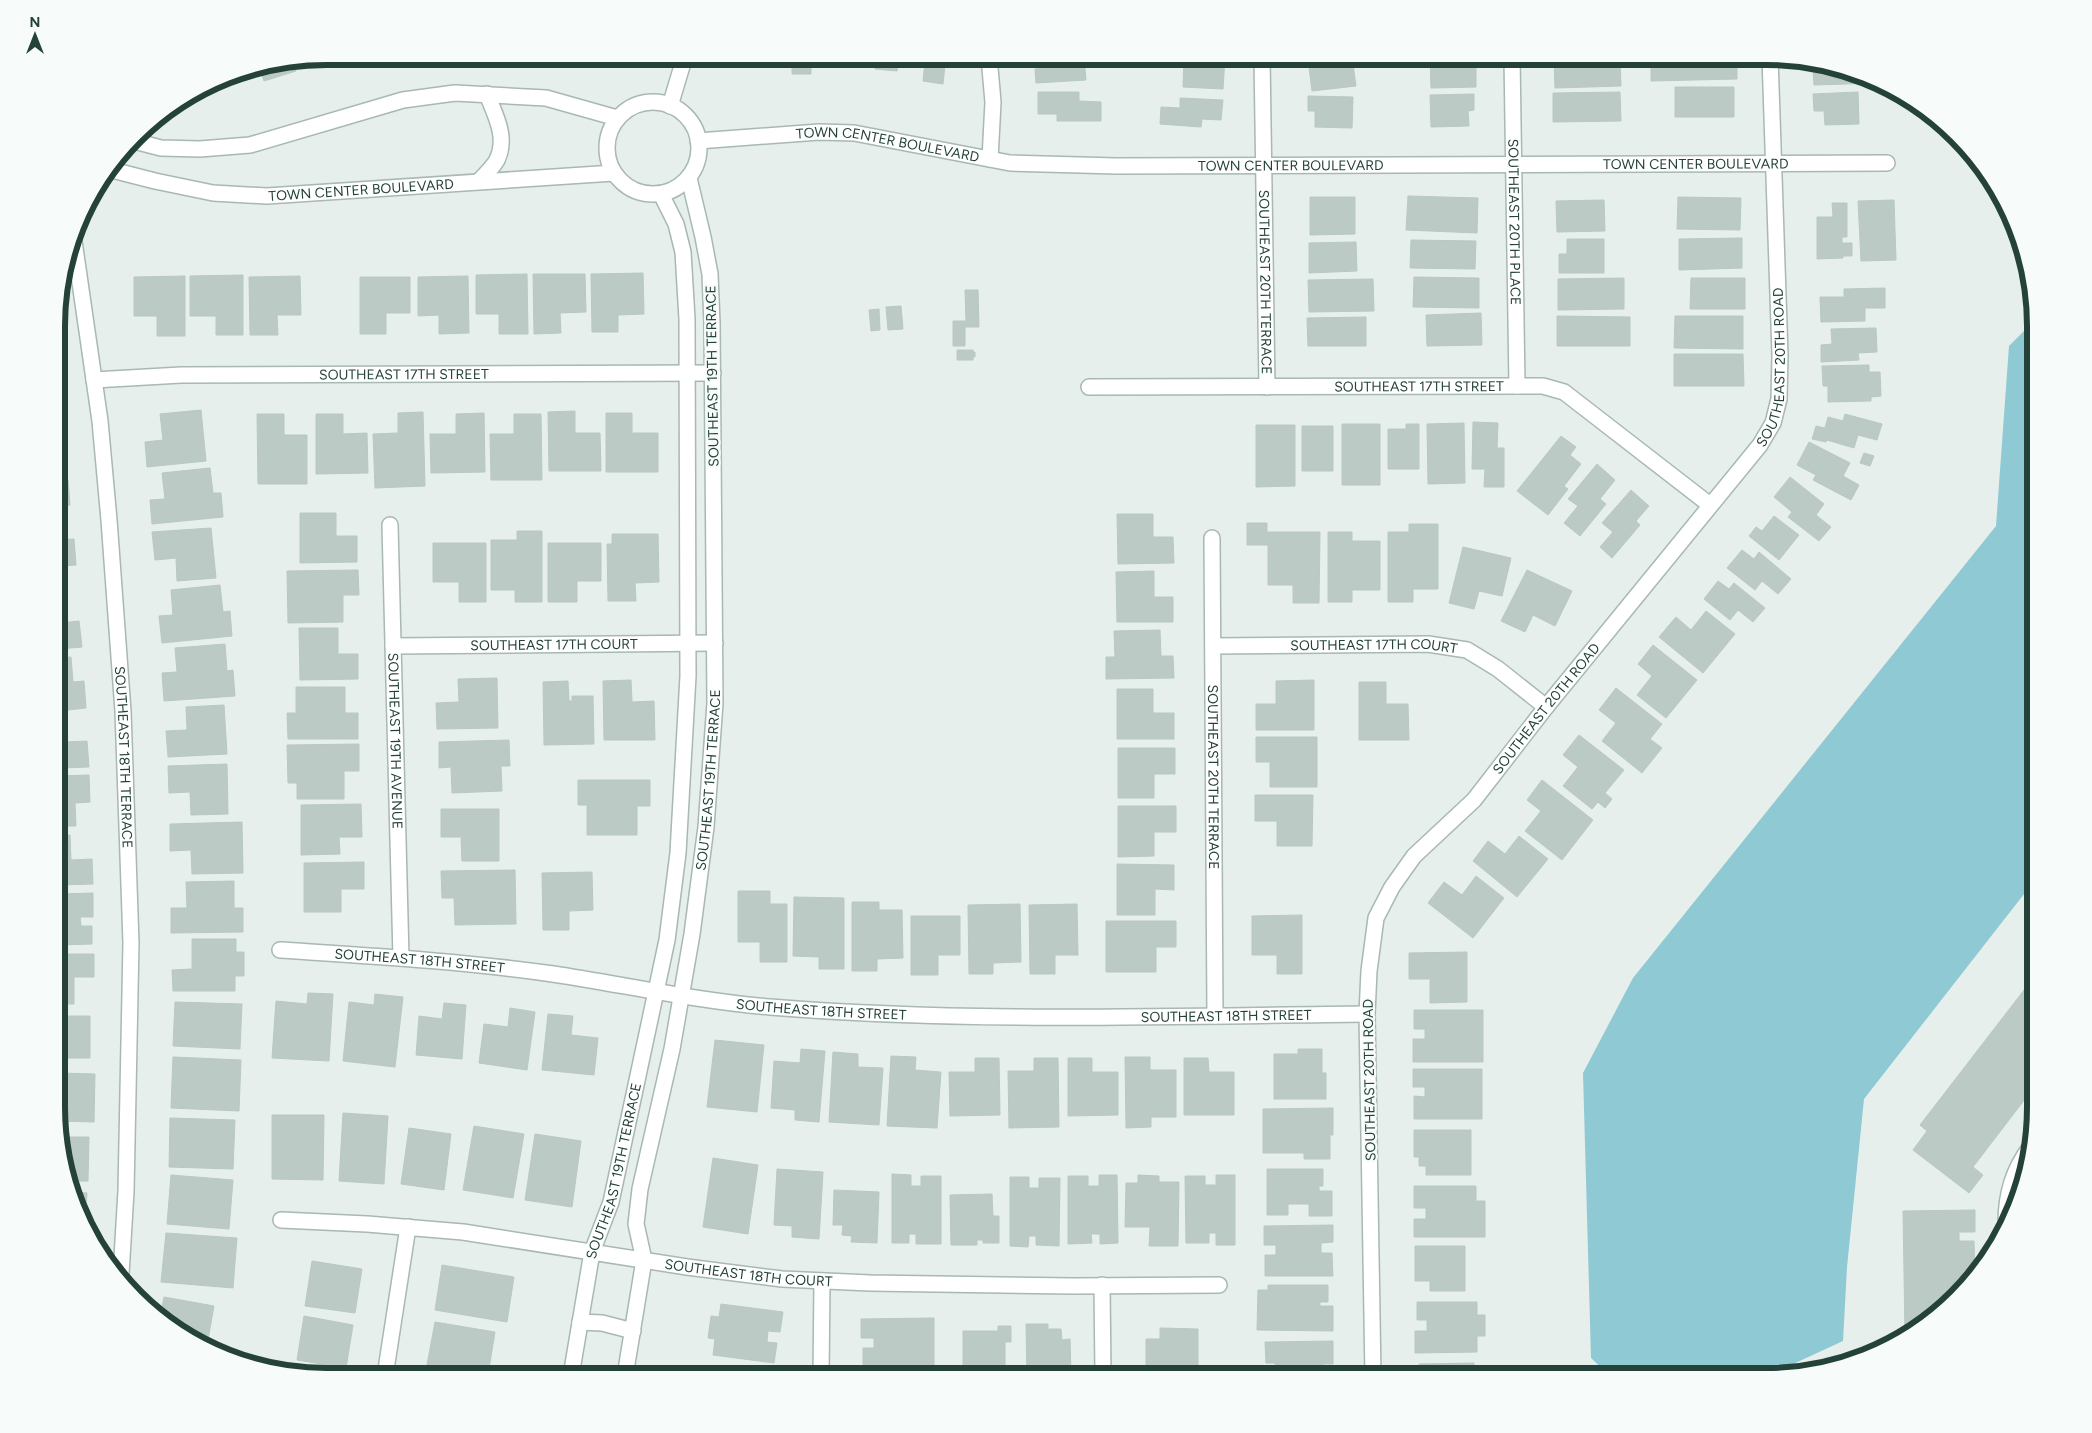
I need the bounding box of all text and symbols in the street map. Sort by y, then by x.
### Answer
north arrow [10,10,60,60]
text: N [30,14,40,31]
street label: TOWN CENTER BOULEVARD [795,124,981,166]
street label: SOUTHEAST 20TH PLACE [1504,139,1524,305]
street label: TOWN CENTER BOULEVARD [1603,155,1789,173]
street label: TOWN CENTER BOULEVARD [1198,157,1384,175]
street label: TOWN CENTER BOULEVARD [268,176,454,205]
street label: SOUTHEAST 20TH TERRACE [1255,189,1275,375]
street label: SOUTHEAST 19TH TERRACE [702,285,723,467]
street label: SOUTHEAST 20TH ROAD [1753,287,1789,450]
street label: SOUTHEAST 17TH STREET [319,366,489,383]
street label: SOUTHEAST 17TH STREET [1334,378,1504,395]
street label: SOUTHEAST 17TH COURT [470,636,638,654]
street label: SOUTHEAST 17TH COURT [1290,636,1459,657]
street label: SOUTHEAST 20TH ROAD [1489,640,1604,778]
street label: SOUTHEAST 19TH AVENUE [384,653,406,829]
street label: SOUTHEAST 18TH TERRACE [111,666,136,849]
street label: SOUTHEAST 20TH TERRACE [1204,685,1222,869]
street label: SOUTHEAST 19TH TERRACE [692,689,724,872]
street label: SOUTHEAST 18TH STREET [334,946,506,977]
street label: SOUTHEAST 18TH STREET [735,996,907,1024]
street label: SOUTHEAST 20TH ROAD [1360,999,1379,1161]
street label: SOUTHEAST 18TH STREET [1141,1007,1312,1026]
street label: SOUTHEAST 19TH TERRACE [583,1081,645,1260]
street label: SOUTHEAST 18TH COURT [663,1256,833,1290]

